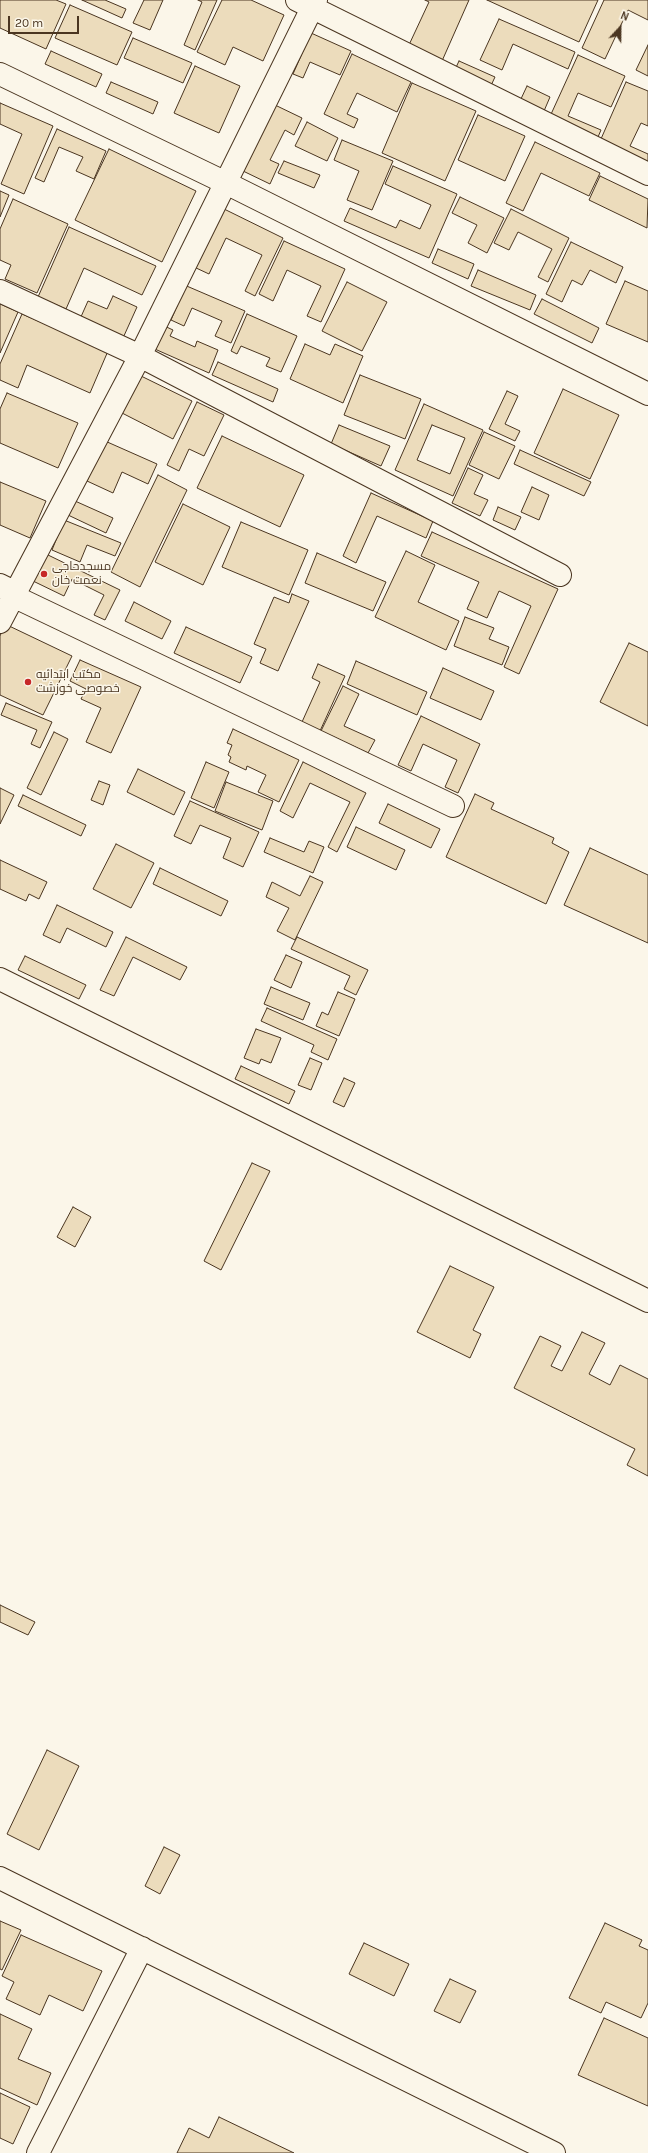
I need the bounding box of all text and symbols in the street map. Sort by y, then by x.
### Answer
scale bar [10,8,81,34]
north arrow [600,8,640,48]
text: N [619,9,631,24]
text: 20 m [15,16,43,30]
place label: مسجدحاجی نعمت خان [52,560,111,588]
marker: مسجدحاجی نعمت خان [39,569,49,579]
place label: مکتب ابتدائیه خصوصی خوزشت [36,668,120,696]
marker: مکتب ابتدائیه خصوصی خوزشت [23,677,33,687]

